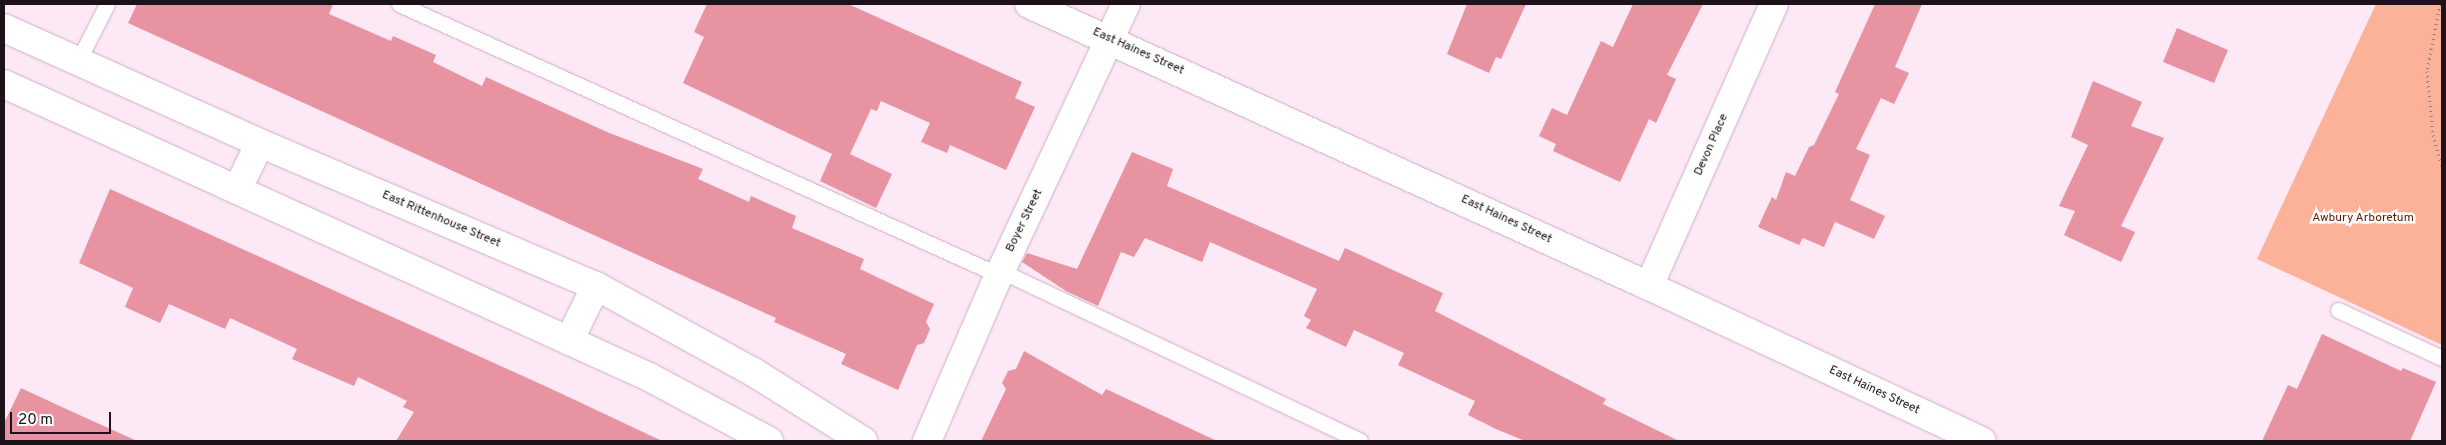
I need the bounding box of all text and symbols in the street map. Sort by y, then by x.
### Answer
street label: East Haines Street [1090,25,1186,79]
street label: Devon Place [1692,112,1732,178]
street label: Boyer Street [1004,187,1046,255]
street label: East Rittenhouse Street [379,188,503,252]
street label: East Haines Street [1458,193,1554,247]
park label: Awbury Arboretum [2312,212,2414,226]
street label: East Haines Street [1826,364,1922,418]
scale bar [12,402,114,434]
text: 20 m [18,411,53,430]

